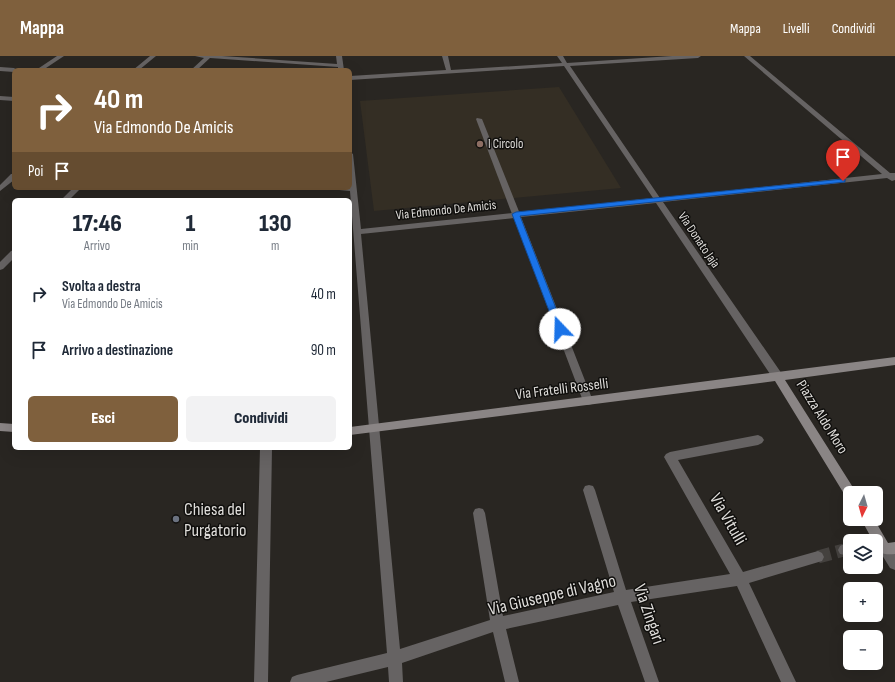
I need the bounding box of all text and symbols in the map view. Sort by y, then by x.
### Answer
text: Mappa [20,17,64,40]
text: Mappa [730,20,761,37]
text: Livelli [783,20,810,37]
text: Condividi [832,20,875,37]
text: 40 m [94,83,143,116]
icon: right [28,84,80,136]
text: Via Edmondo De Amicis [94,117,234,138]
place label: I Circolo [488,136,523,152]
marker: I Circolo [475,139,485,149]
pin [826,140,860,181]
icon: arrive [832,146,854,168]
icon: arrive [51,160,73,182]
text: Poi [28,162,43,181]
street label: Via Edmondo De Amicis [395,197,497,223]
text: 17:46 [72,209,122,238]
text: 1 [185,209,195,238]
text: 130 [259,209,292,238]
street label: Via Donato Jaja [674,209,724,271]
text: Arrivo [84,238,110,254]
text: min [182,238,199,254]
text: m [271,238,279,254]
text: Svolta a destra [62,277,141,296]
icon: right [28,283,50,305]
text: 40 m [311,285,336,304]
text: Via Edmondo De Amicis [62,296,163,312]
position arrow [539,308,581,350]
icon: arrive [28,339,50,361]
text: Arrivo a destinazione [62,341,173,360]
text: 90 m [311,341,336,360]
street label: Via Fratelli Rosselli [515,374,610,404]
street label: Piazza Aldo Moro [792,377,852,457]
button: Esci [28,396,178,442]
button: Condividi [186,396,336,442]
north arrow [843,486,883,526]
map controls [843,486,883,670]
street label: Via Vitulli [705,489,751,549]
place label: Chiesa del Purgatorio [184,499,246,541]
marker: Chiesa del Purgatorio [171,514,181,524]
button: layers [843,534,883,574]
street label: Via Giuseppe di Vagno [486,570,618,620]
street label: Via Zingari [629,581,669,647]
button: + [843,582,883,622]
button: − [843,630,883,670]

